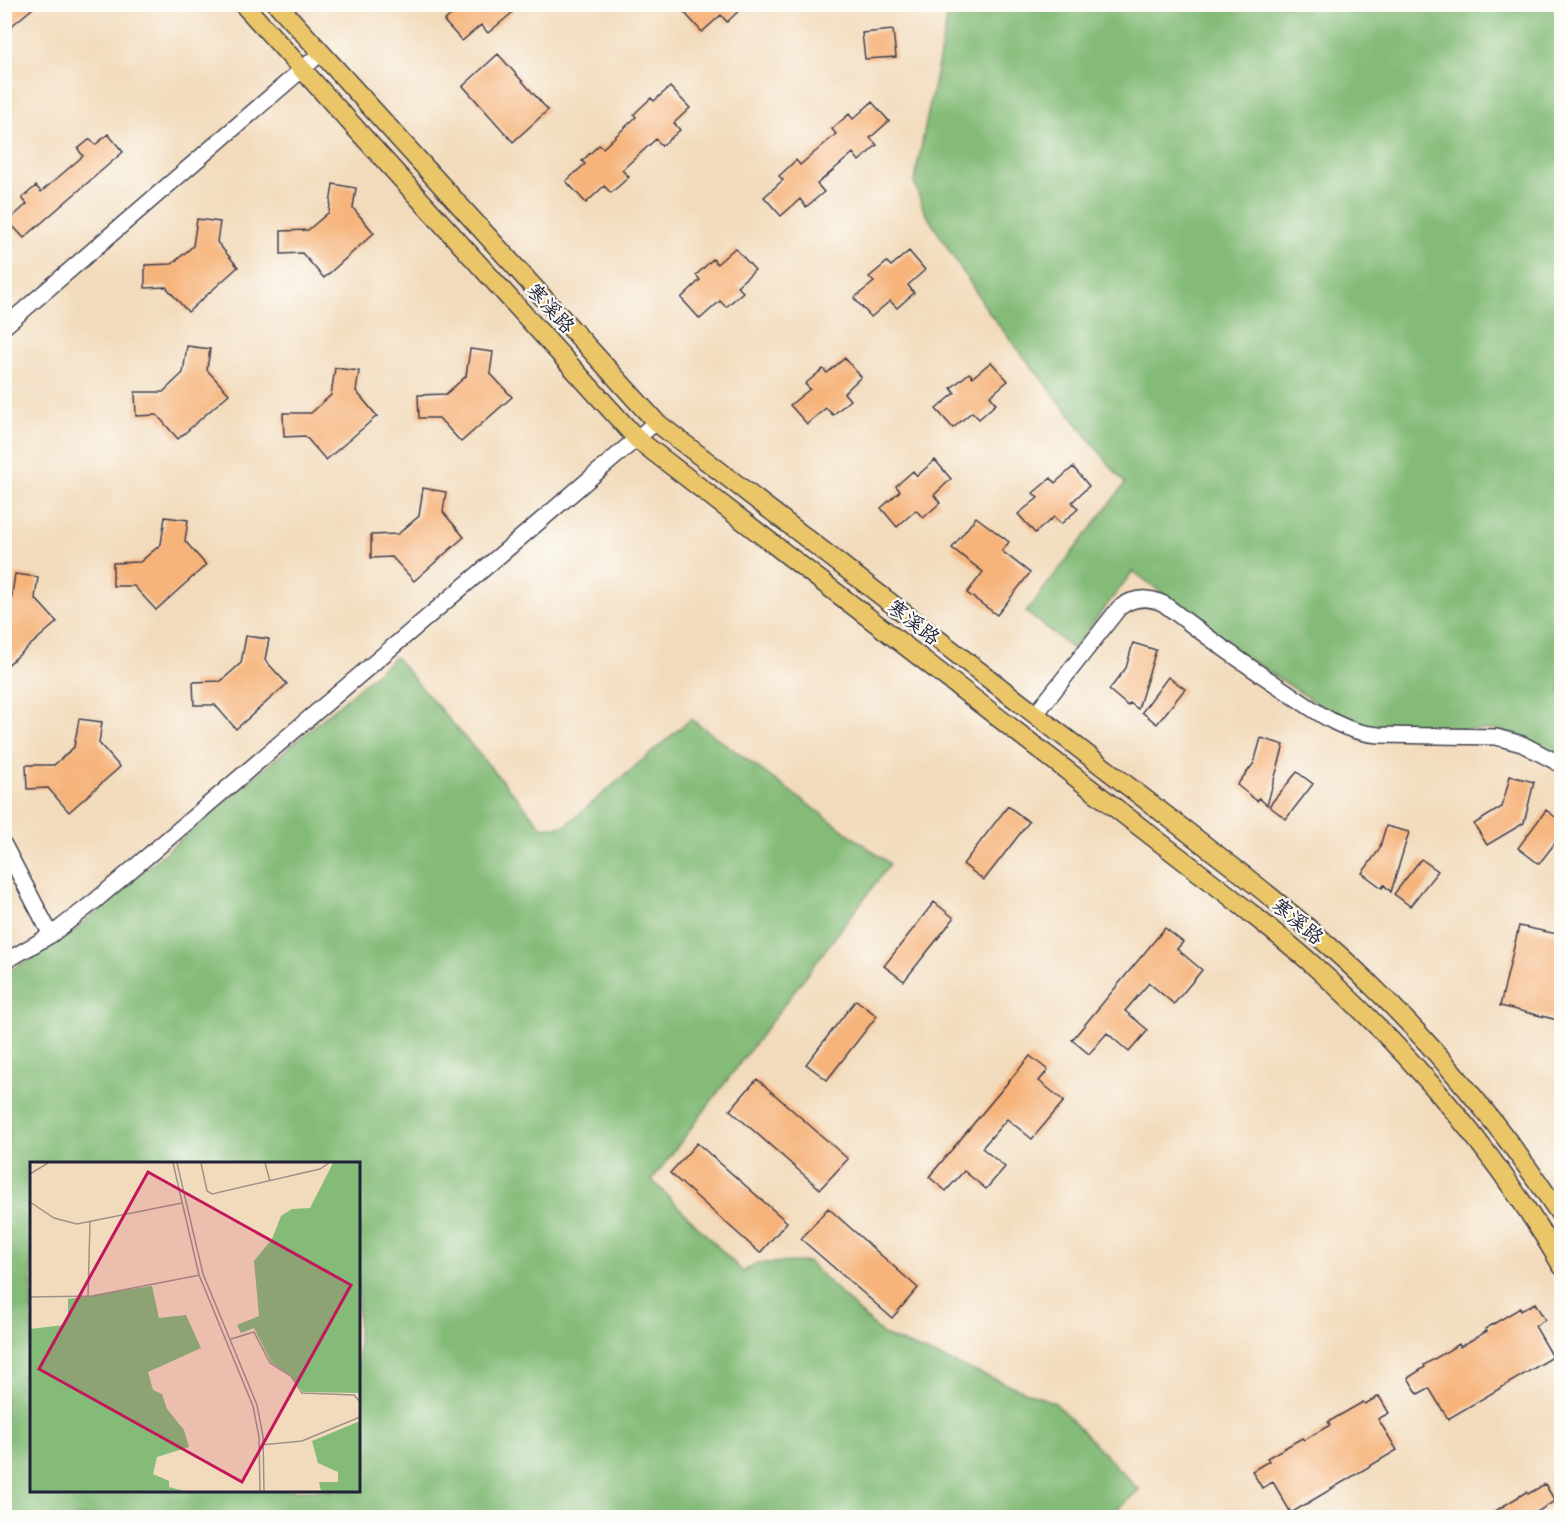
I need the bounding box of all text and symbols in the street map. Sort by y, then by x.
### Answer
street label: 寒溪路 [520,278,581,341]
street label: 寒溪路 [881,594,946,653]
street label: 寒溪路 [1265,892,1329,952]
inset map [30,1162,360,1492]

